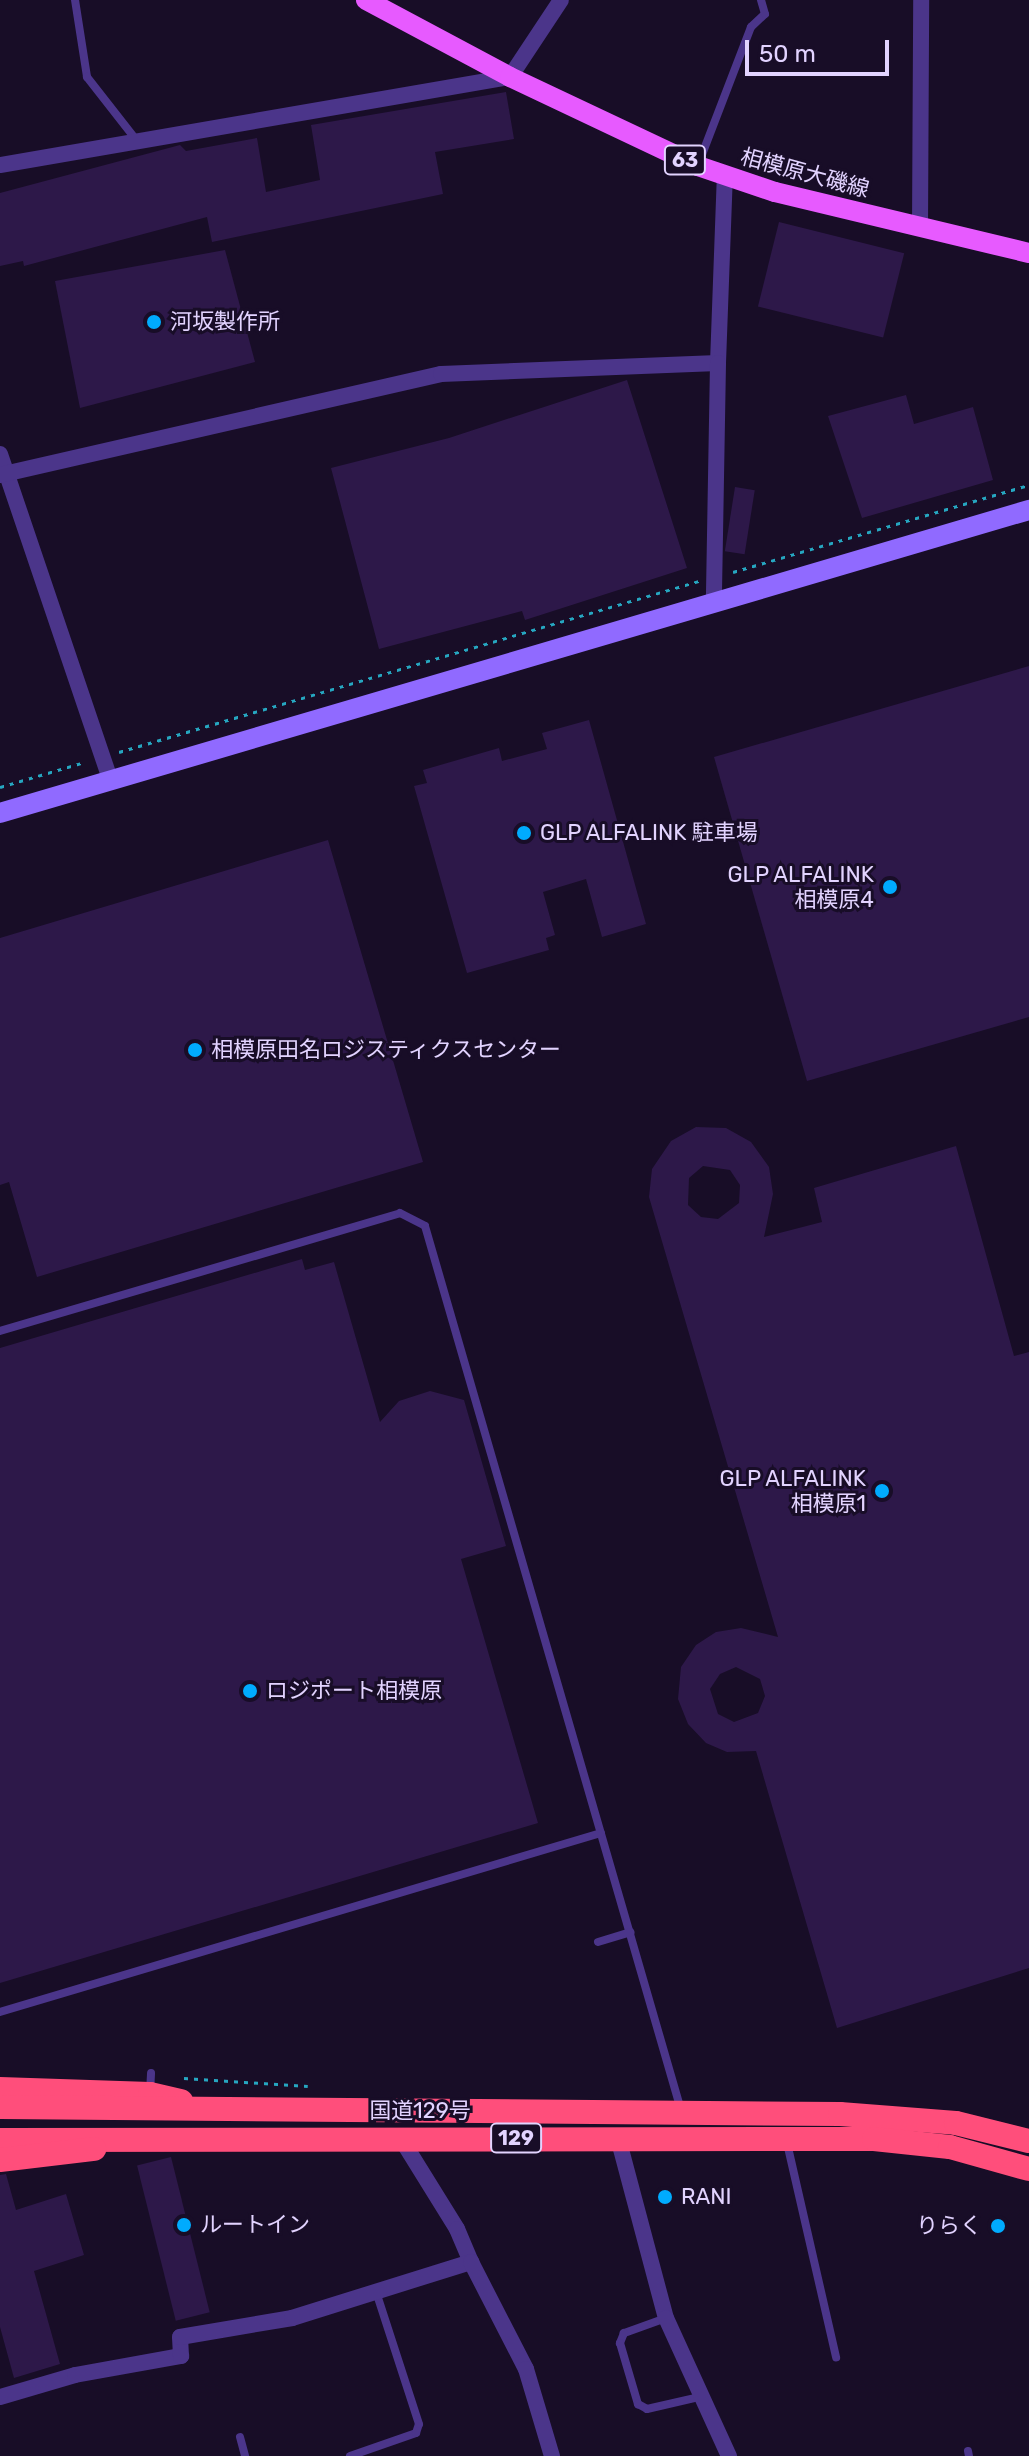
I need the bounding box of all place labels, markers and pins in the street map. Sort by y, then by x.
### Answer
place label: 河坂製作所 [170,309,280,335]
marker: 河坂製作所 [145,313,163,331]
place label: GLP ALFALINK 駐車場 [540,820,759,846]
marker: GLP ALFALINK 駐車場 [515,824,533,842]
place label: GLP ALFALINK 相模原4 [726,861,874,912]
marker: GLP ALFALINK 相模原4 [881,878,899,896]
place label: 相模原田名ロジスティクスセンター [211,1037,563,1063]
marker: 相模原田名ロジスティクスセンター [186,1041,204,1059]
place label: GLP ALFALINK 相模原1 [718,1465,866,1516]
marker: GLP ALFALINK 相模原1 [873,1482,891,1500]
place label: ロジポート相模原 [266,1678,442,1704]
marker: ロジポート相模原 [241,1682,259,1700]
place label: RANI [681,2184,731,2210]
marker: RANI [656,2188,674,2206]
place label: ルートイン [200,2212,310,2238]
place label: りらく [916,2213,982,2239]
marker: ルートイン [175,2216,193,2234]
marker: りらく [989,2217,1007,2235]

